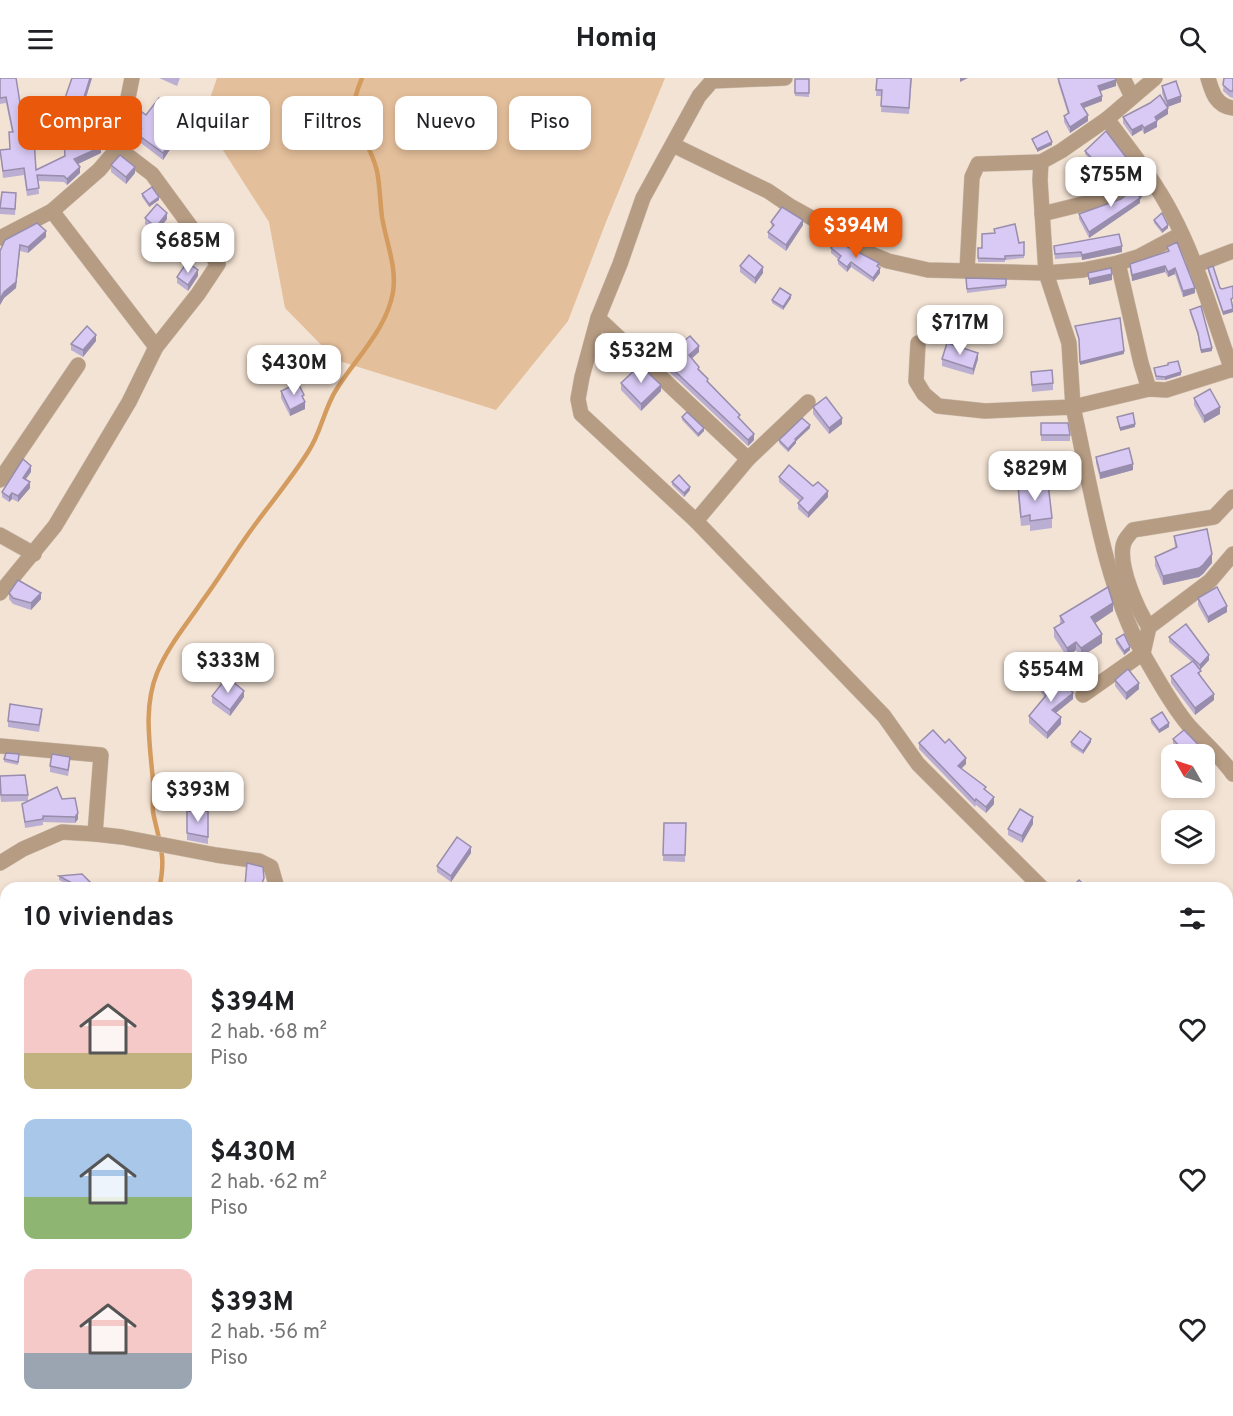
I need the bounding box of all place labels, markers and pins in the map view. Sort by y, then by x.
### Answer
pin: $755M [1069,157,1153,208]
pin: $394M [814,208,898,259]
pin: $685M [146,223,230,274]
pin: $717M [918,305,1002,356]
pin: $532M [599,333,683,384]
pin: $430M [252,345,336,396]
pin: $829M [993,451,1077,502]
pin: $333M [186,643,270,694]
pin: $554M [1009,652,1093,703]
pin: $393M [156,772,240,823]

